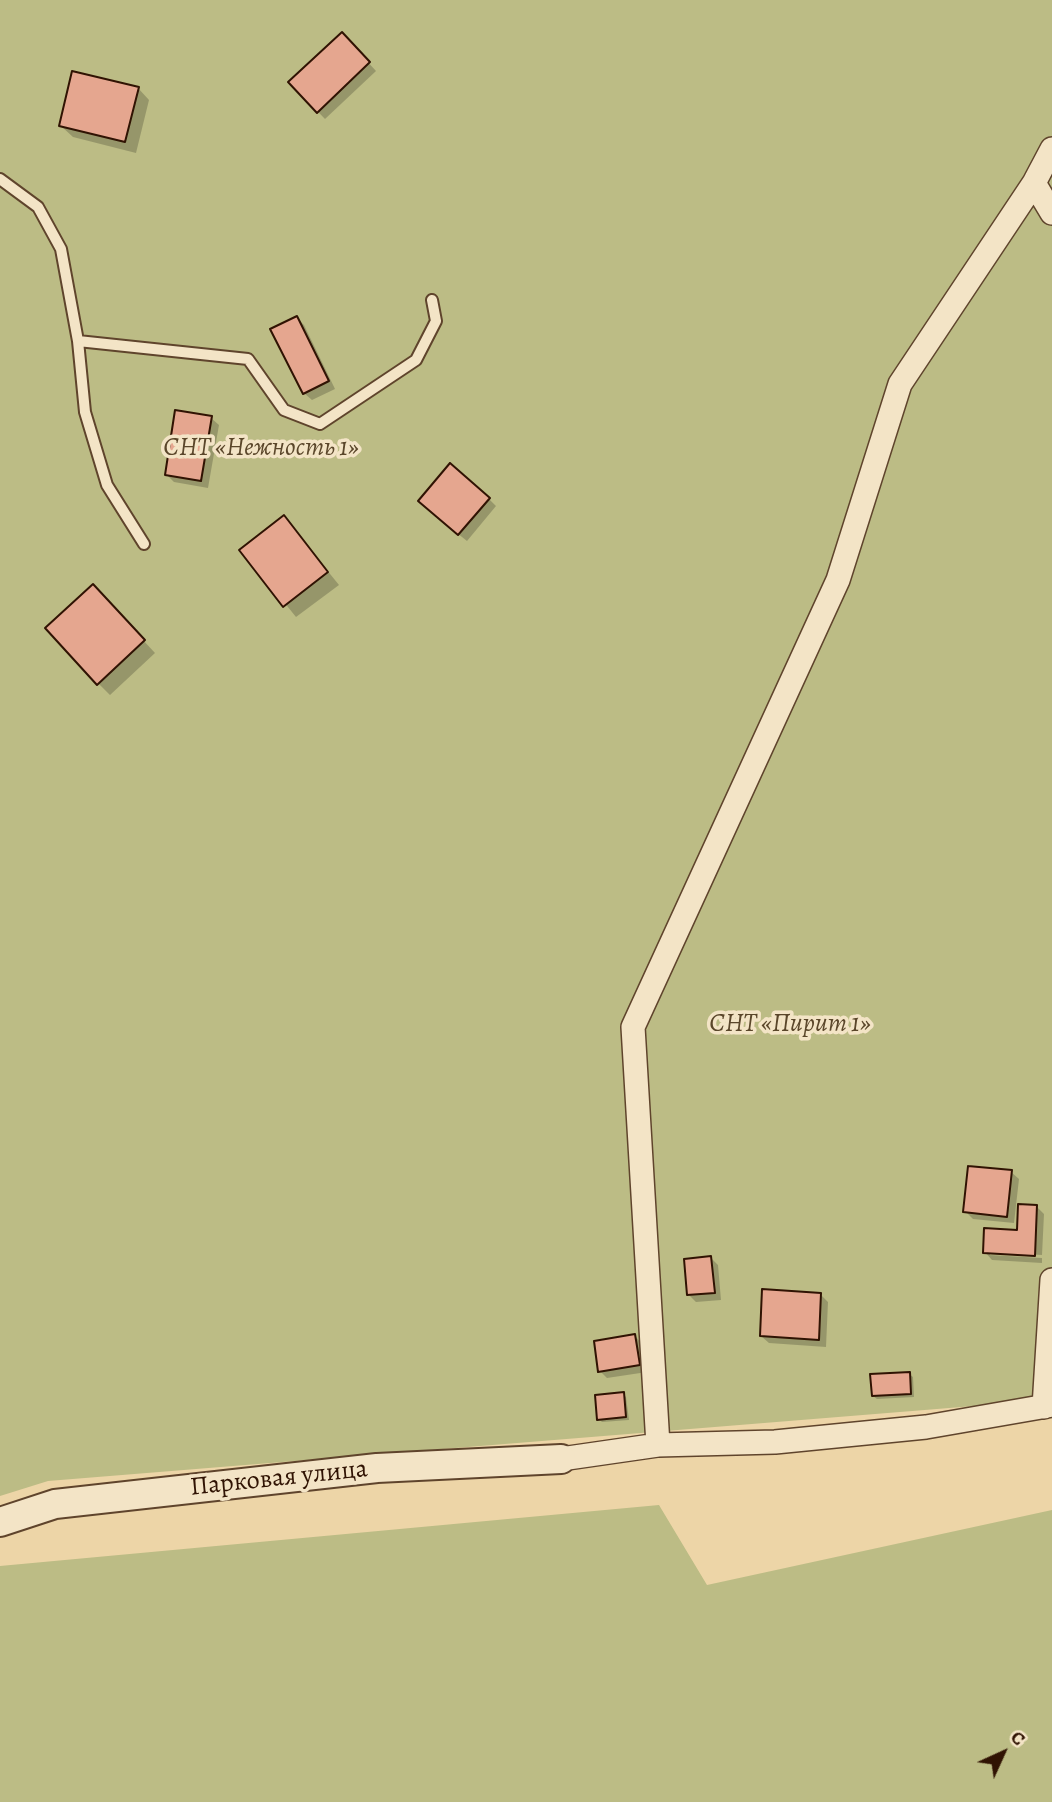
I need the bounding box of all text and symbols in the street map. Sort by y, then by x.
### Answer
park label: СНТ «Нежность 1» [163,433,359,465]
park label: СНТ «Пирит 1» [709,1009,871,1041]
street label: Парковая улица [189,1454,369,1504]
north arrow [968,1718,1038,1788]
text: С [1005,1725,1031,1751]

